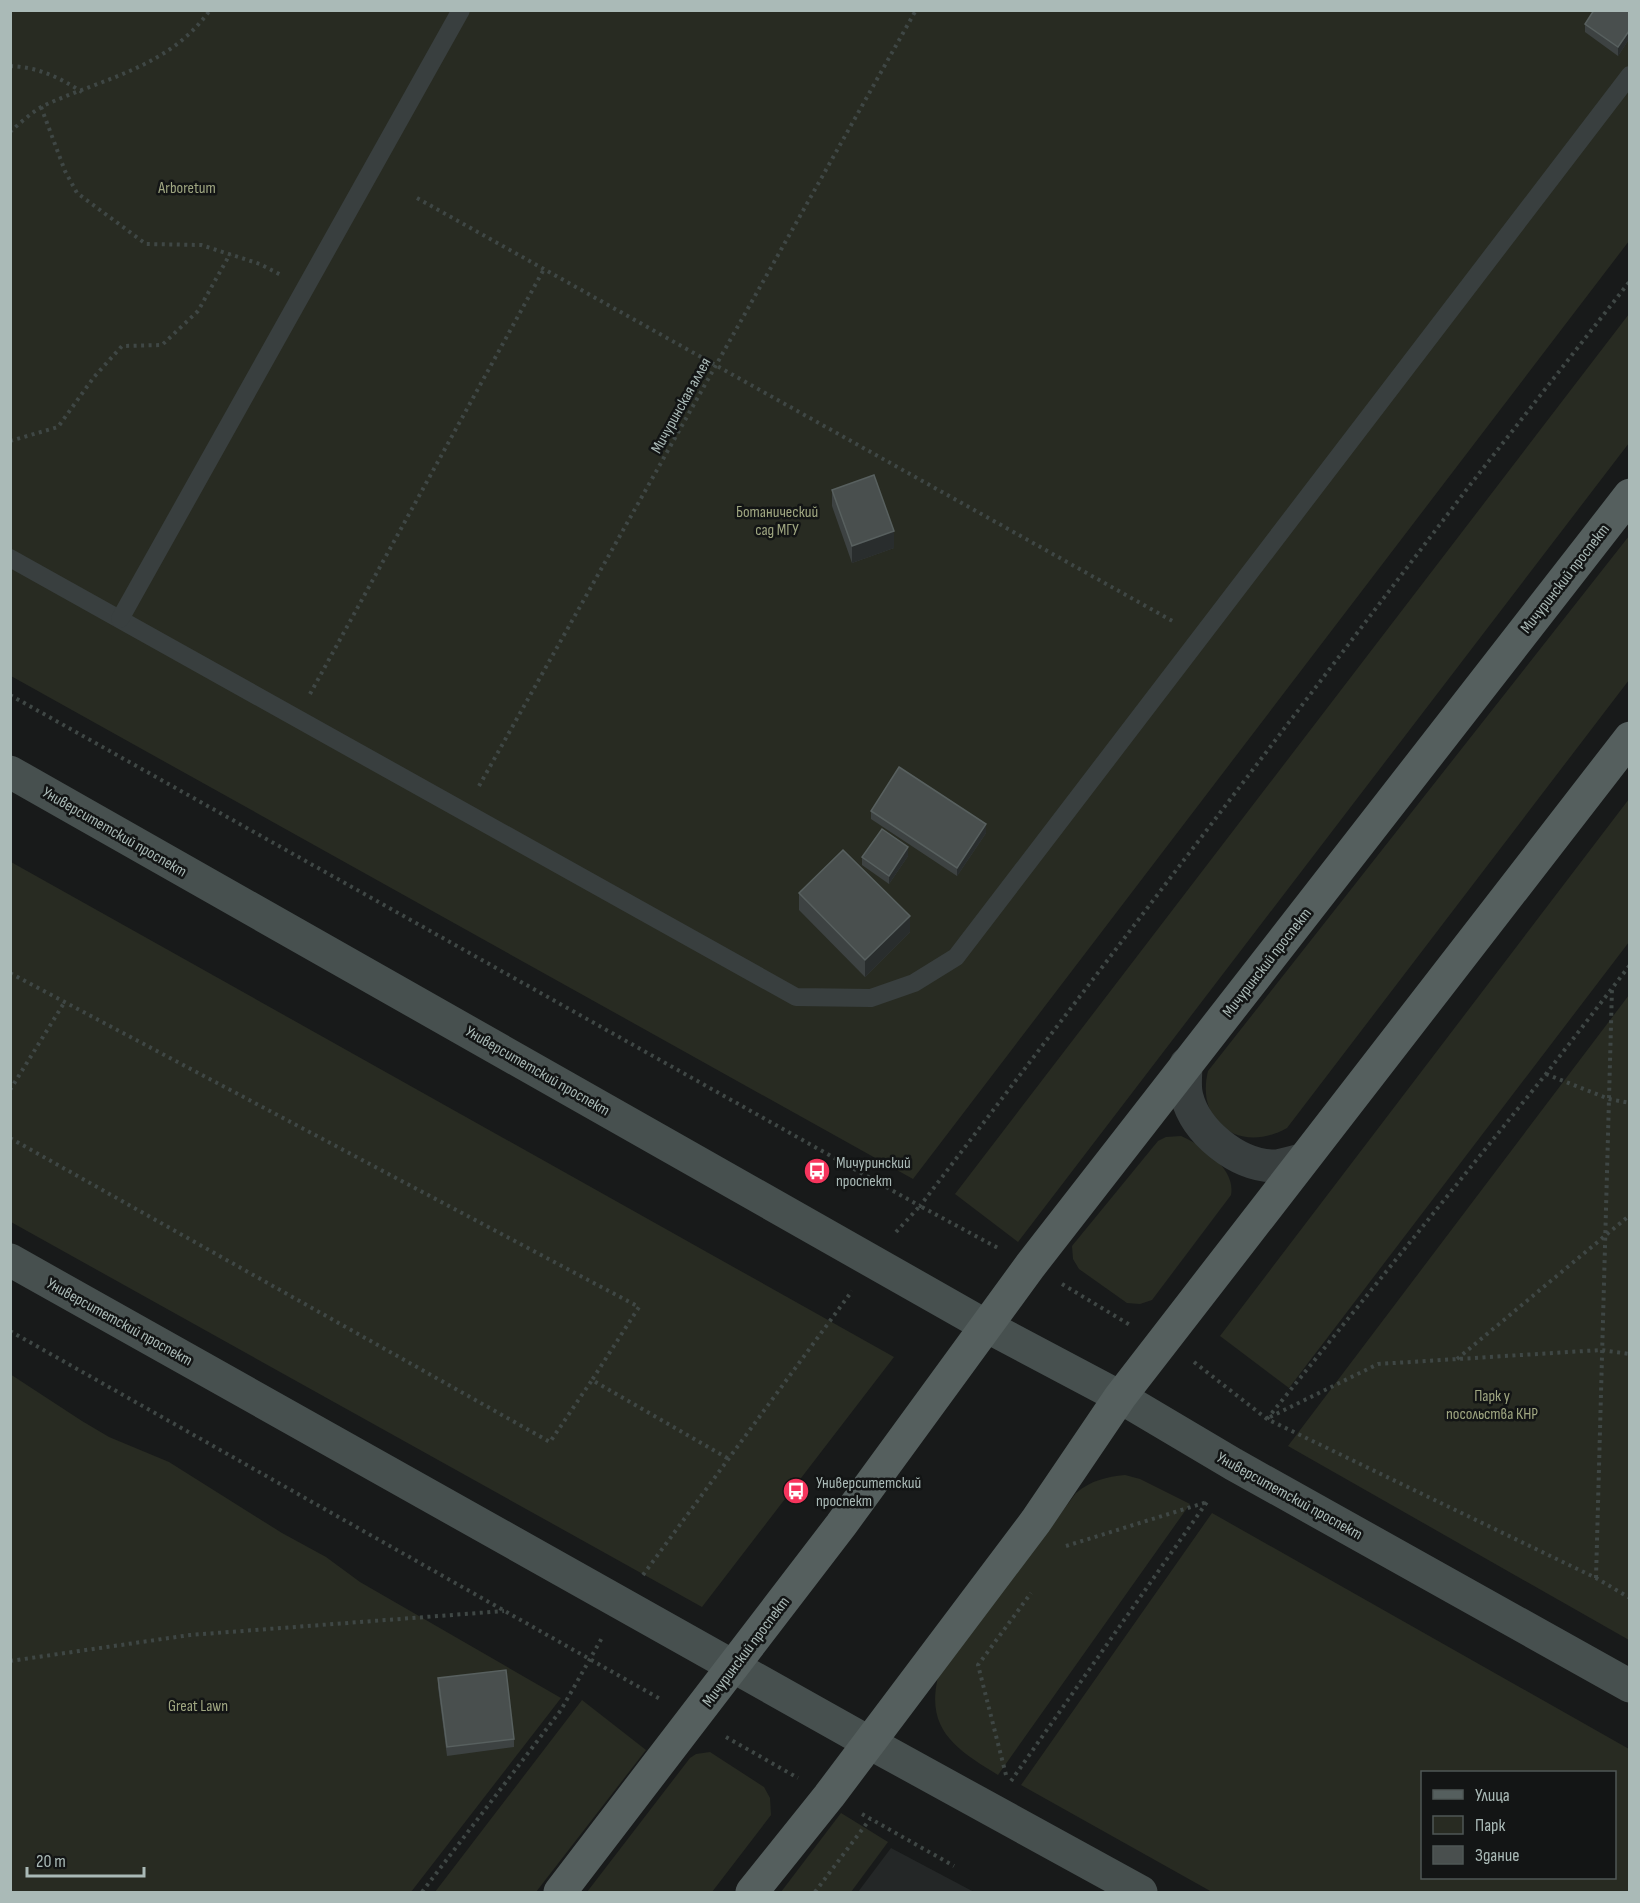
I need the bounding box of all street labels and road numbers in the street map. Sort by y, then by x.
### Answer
street label: Мичуринская аллея [647,355,715,457]
street label: Мичуринский проспект [1517,521,1614,637]
street label: Университетский проспект [39,783,190,881]
street label: Мичуринский проспект [1219,905,1316,1021]
street label: Университетский проспект [462,1022,613,1120]
street label: Университетский проспект [43,1274,195,1370]
street label: Университетский проспект [1213,1448,1365,1544]
street label: Мичуринский проспект [699,1593,794,1711]

